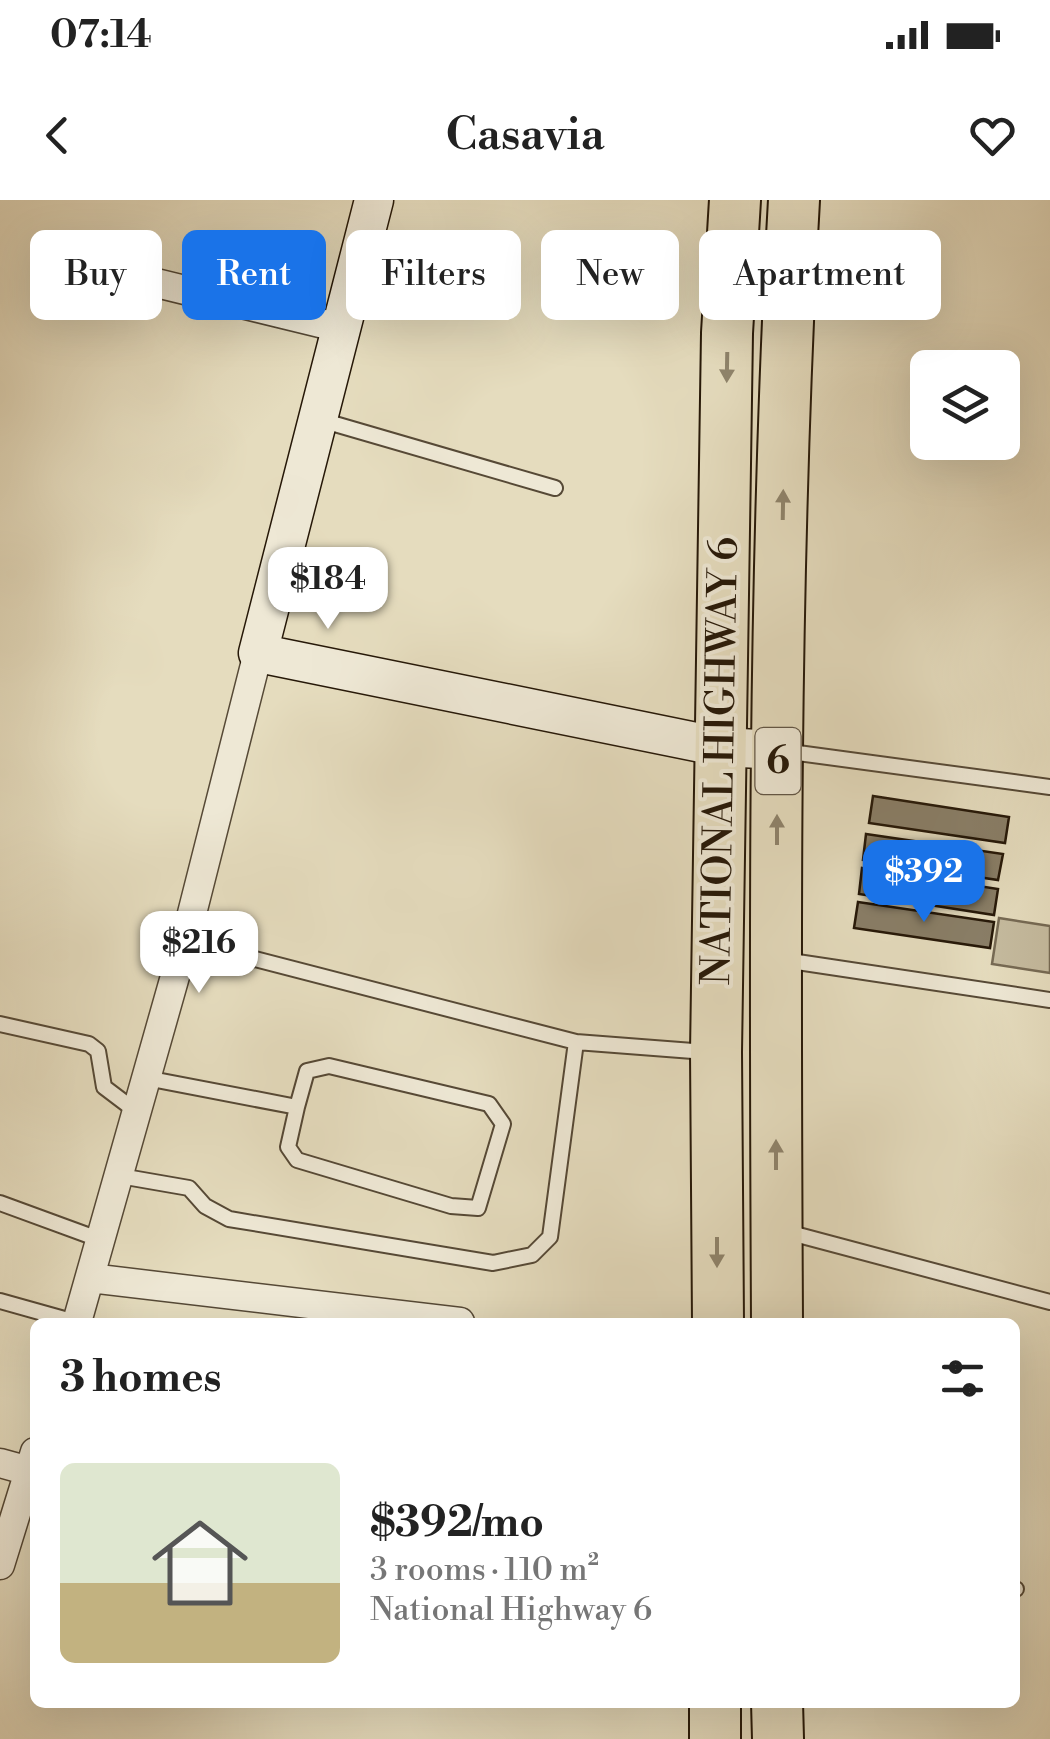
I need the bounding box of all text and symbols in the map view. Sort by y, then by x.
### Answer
text: 07:14 [50,12,152,59]
text: Casavia [445,107,605,164]
icon: back [30,108,85,163]
icon: heart [965,108,1020,163]
chip: Buy [30,230,162,320]
chip: Rent [182,230,326,320]
chip: Filters [346,230,521,320]
chip: New [541,230,679,320]
chip: Apartment [699,230,941,320]
map controls [910,350,1020,460]
button: layers [910,350,1020,460]
one-way arrow [718,352,734,384]
one-way arrow [775,489,791,521]
street label: NATIONAL HIGHWAY 6 [692,536,750,986]
pin: $184 [269,547,387,632]
text: $184 [290,559,366,599]
road number: 6 [756,728,800,794]
one-way arrow [769,814,785,846]
pin: $392 [865,840,983,925]
text: $392 [885,852,963,892]
pin: $216 [140,911,258,996]
text: $216 [162,923,236,963]
one-way arrow [768,1139,784,1171]
one-way arrow [709,1237,725,1269]
icon: filters [935,1351,990,1406]
text: 3 homes [60,1352,222,1405]
text: $392/mo [370,1497,544,1550]
icon: home [140,1503,260,1623]
text: 3 rooms · 110 m² [370,1550,599,1590]
text: National Highway 6 [370,1590,652,1630]

